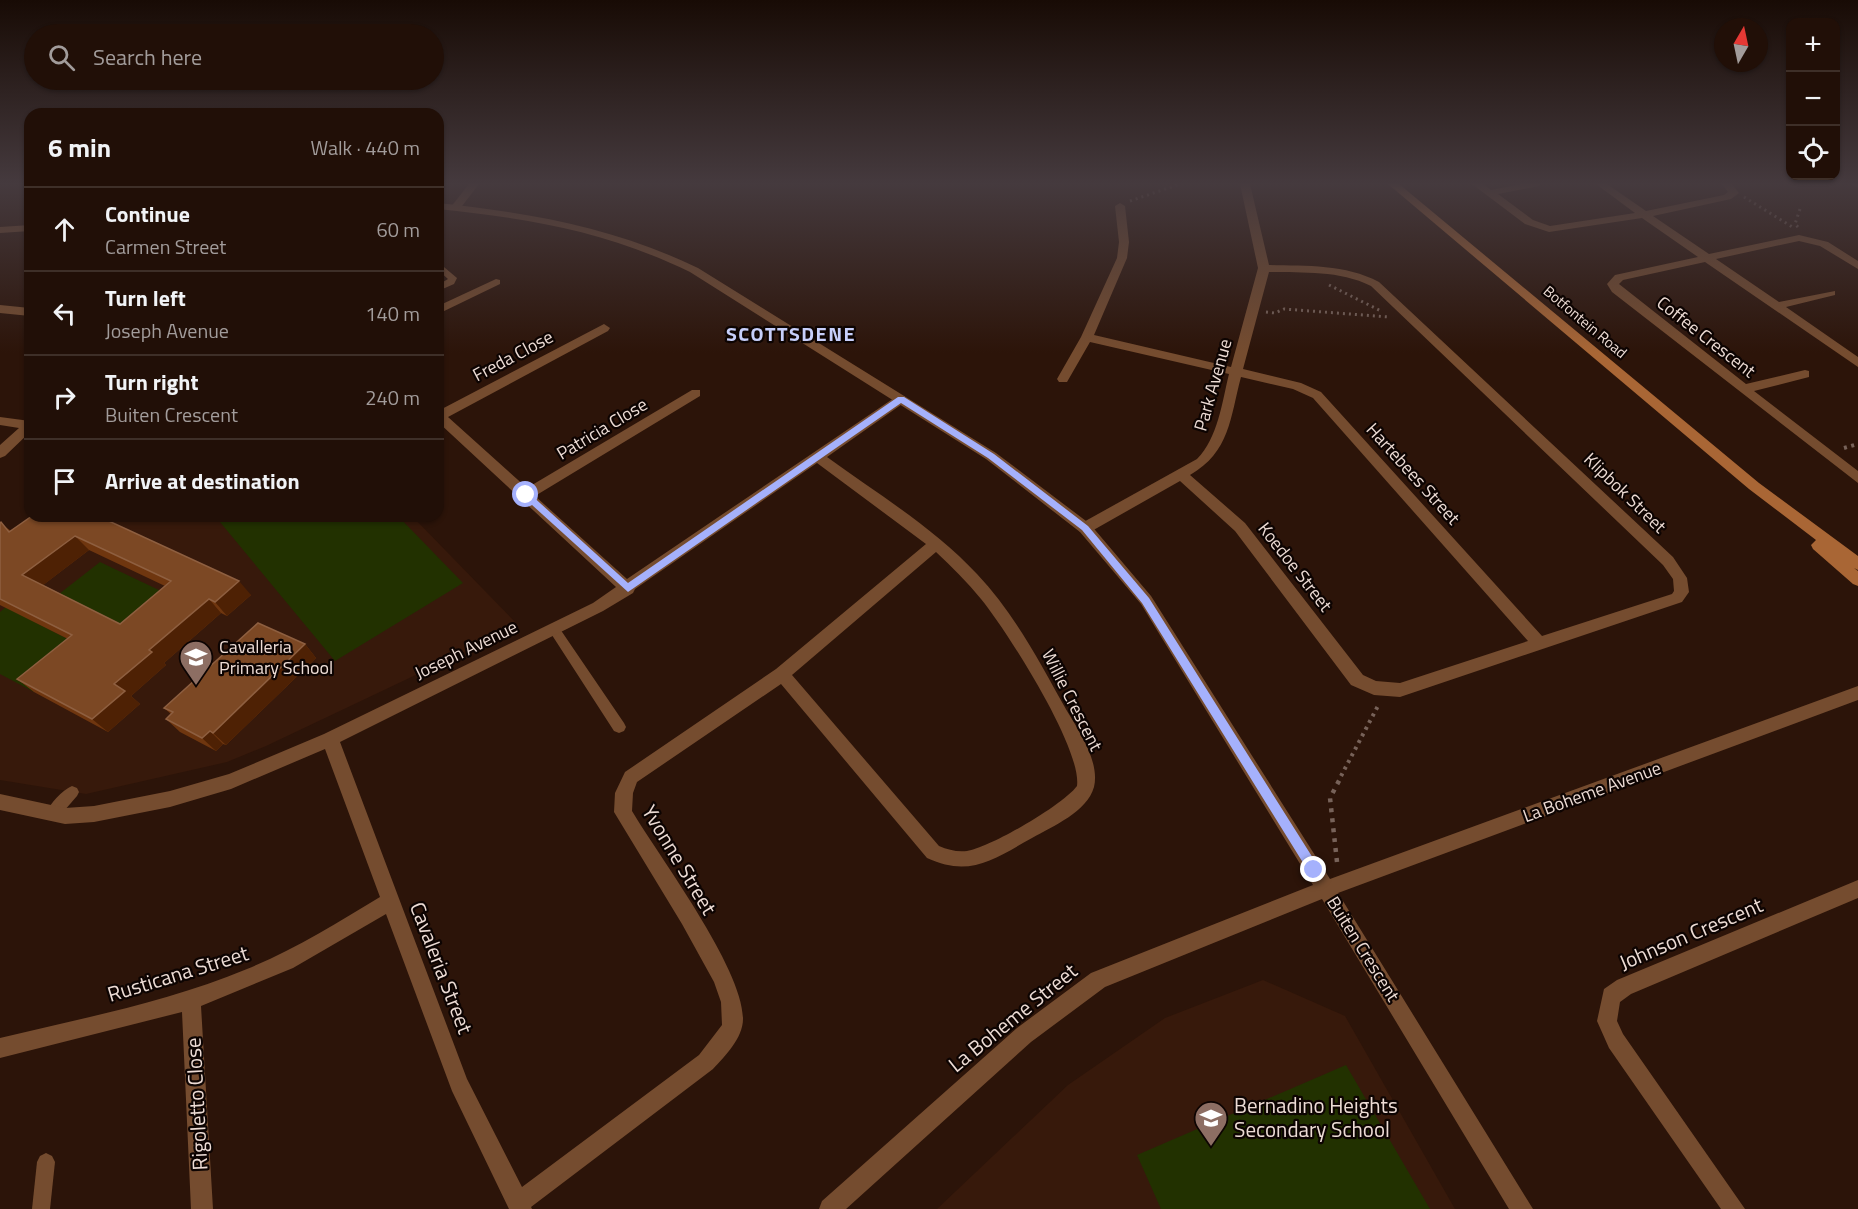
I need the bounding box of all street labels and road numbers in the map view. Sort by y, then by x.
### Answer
street label: Botfontein Road [1538,280,1632,364]
street label: Coffee Crescent [1651,289,1762,384]
street label: Freda Close [468,323,558,388]
street label: Park Avenue [1186,336,1239,434]
street label: Patricia Close [551,391,652,466]
street label: Hartebees Street [1360,417,1467,531]
street label: Klipbok Street [1578,446,1673,540]
street label: Koedoe Street [1252,516,1339,618]
street label: Joseph Avenue [410,613,522,686]
street label: Willie Crescent [1035,644,1110,756]
street label: La Boheme Avenue [1519,754,1665,829]
street label: Yvonne Street [634,798,726,921]
street label: Johnson Crescent [1614,888,1768,978]
street label: Buiten Crescent [1320,891,1407,1007]
street label: Cavaleria Street [402,897,482,1039]
street label: Rusticana Street [103,936,253,1010]
street label: La Boheme Street [941,955,1084,1079]
street label: Rigoletto Close [177,1037,215,1171]

